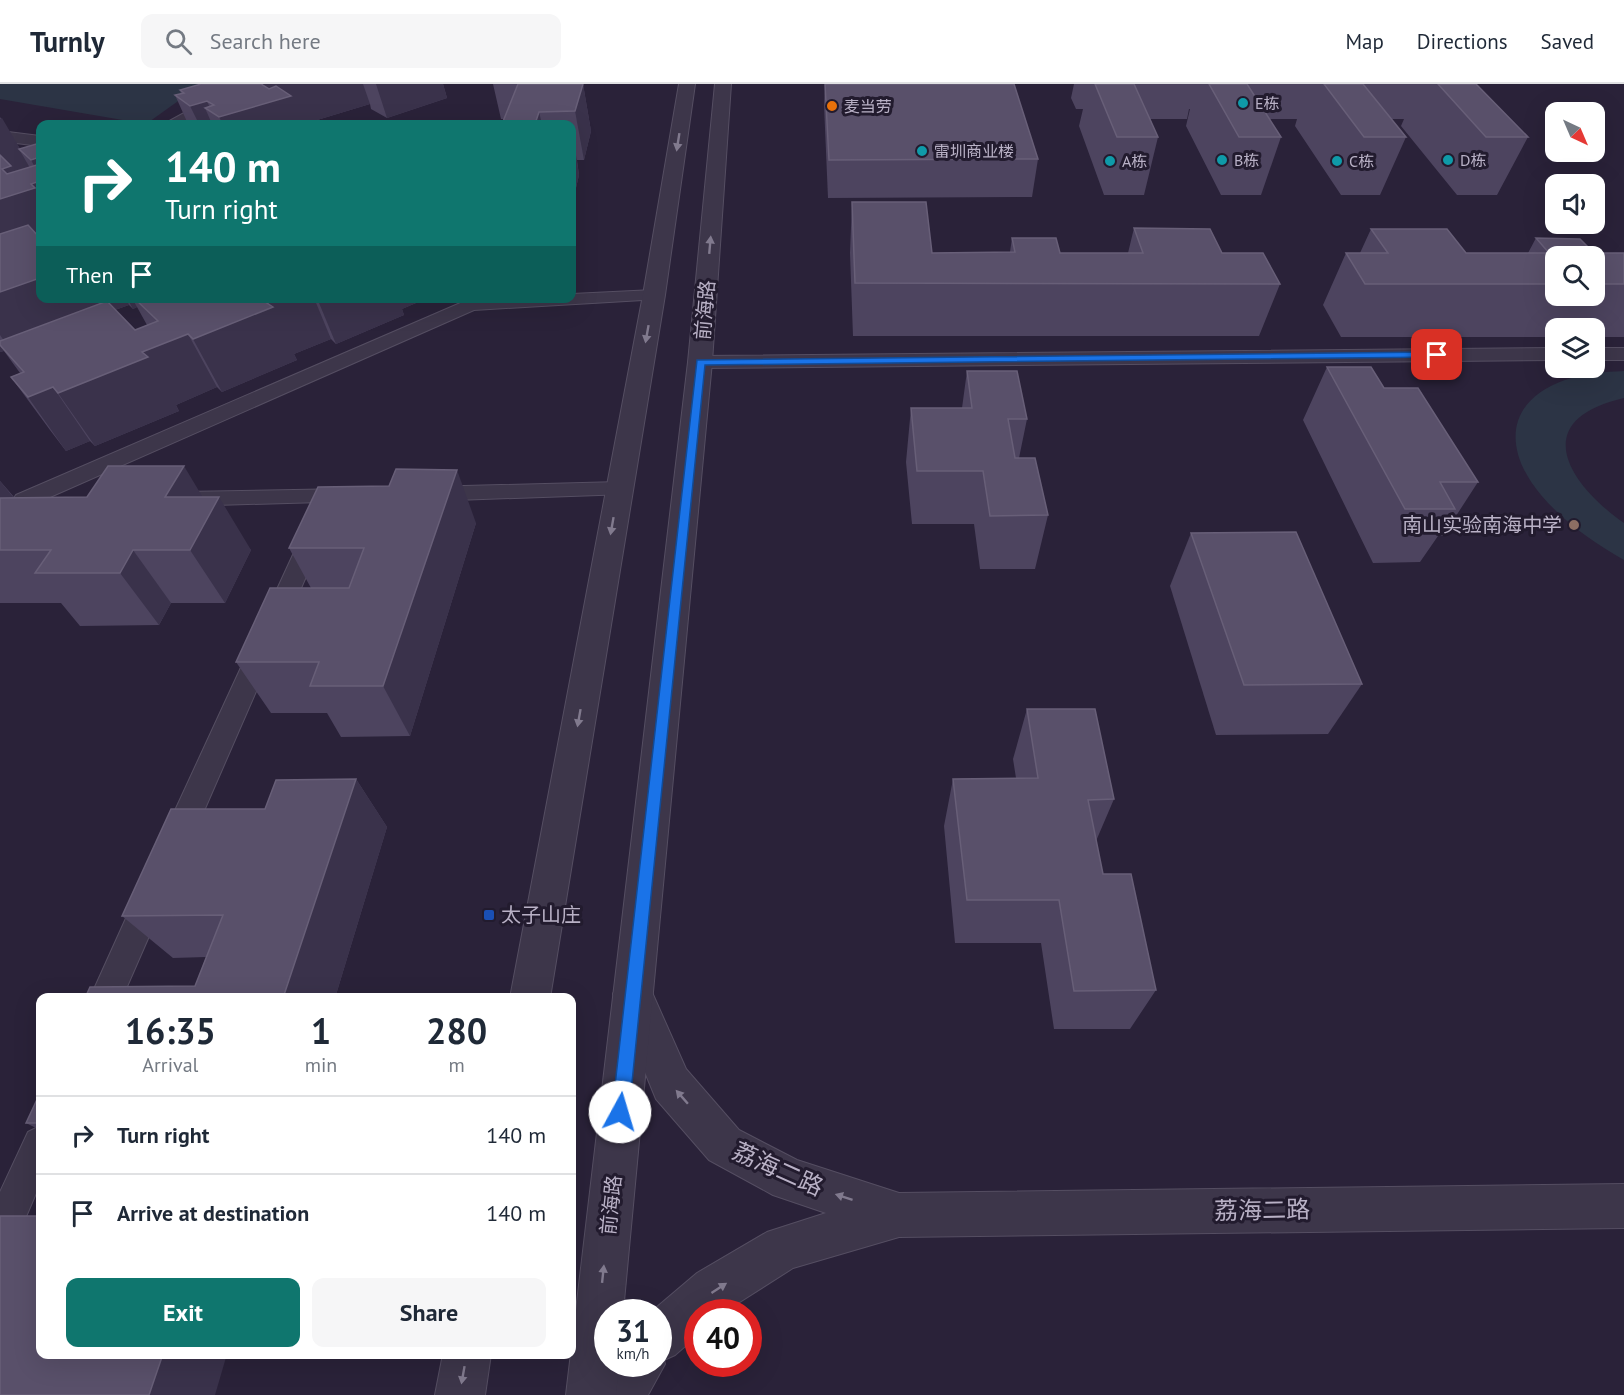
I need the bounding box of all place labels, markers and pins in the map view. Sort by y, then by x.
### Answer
place label: E栋 [1255,93,1280,113]
place label: 麦当劳 [844,96,892,116]
marker: E栋 [1236,96,1250,110]
marker: 麦当劳 [825,99,839,113]
place label: 雷圳商业楼 [934,141,1014,161]
marker: 雷圳商业楼 [915,144,929,158]
place label: B栋 [1234,150,1259,170]
place label: D栋 [1460,150,1486,170]
place label: A栋 [1122,151,1147,171]
place label: C栋 [1349,151,1374,171]
marker: B栋 [1215,153,1229,167]
marker: D栋 [1441,153,1455,167]
marker: A栋 [1103,154,1117,168]
marker: C栋 [1330,154,1344,168]
pin [1411,329,1462,380]
place label: 南山实验南海中学 [1402,512,1562,538]
marker: 南山实验南海中学 [1567,518,1581,532]
place label: 太子山庄 [501,902,581,928]
marker: 太子山庄 [482,908,496,922]

